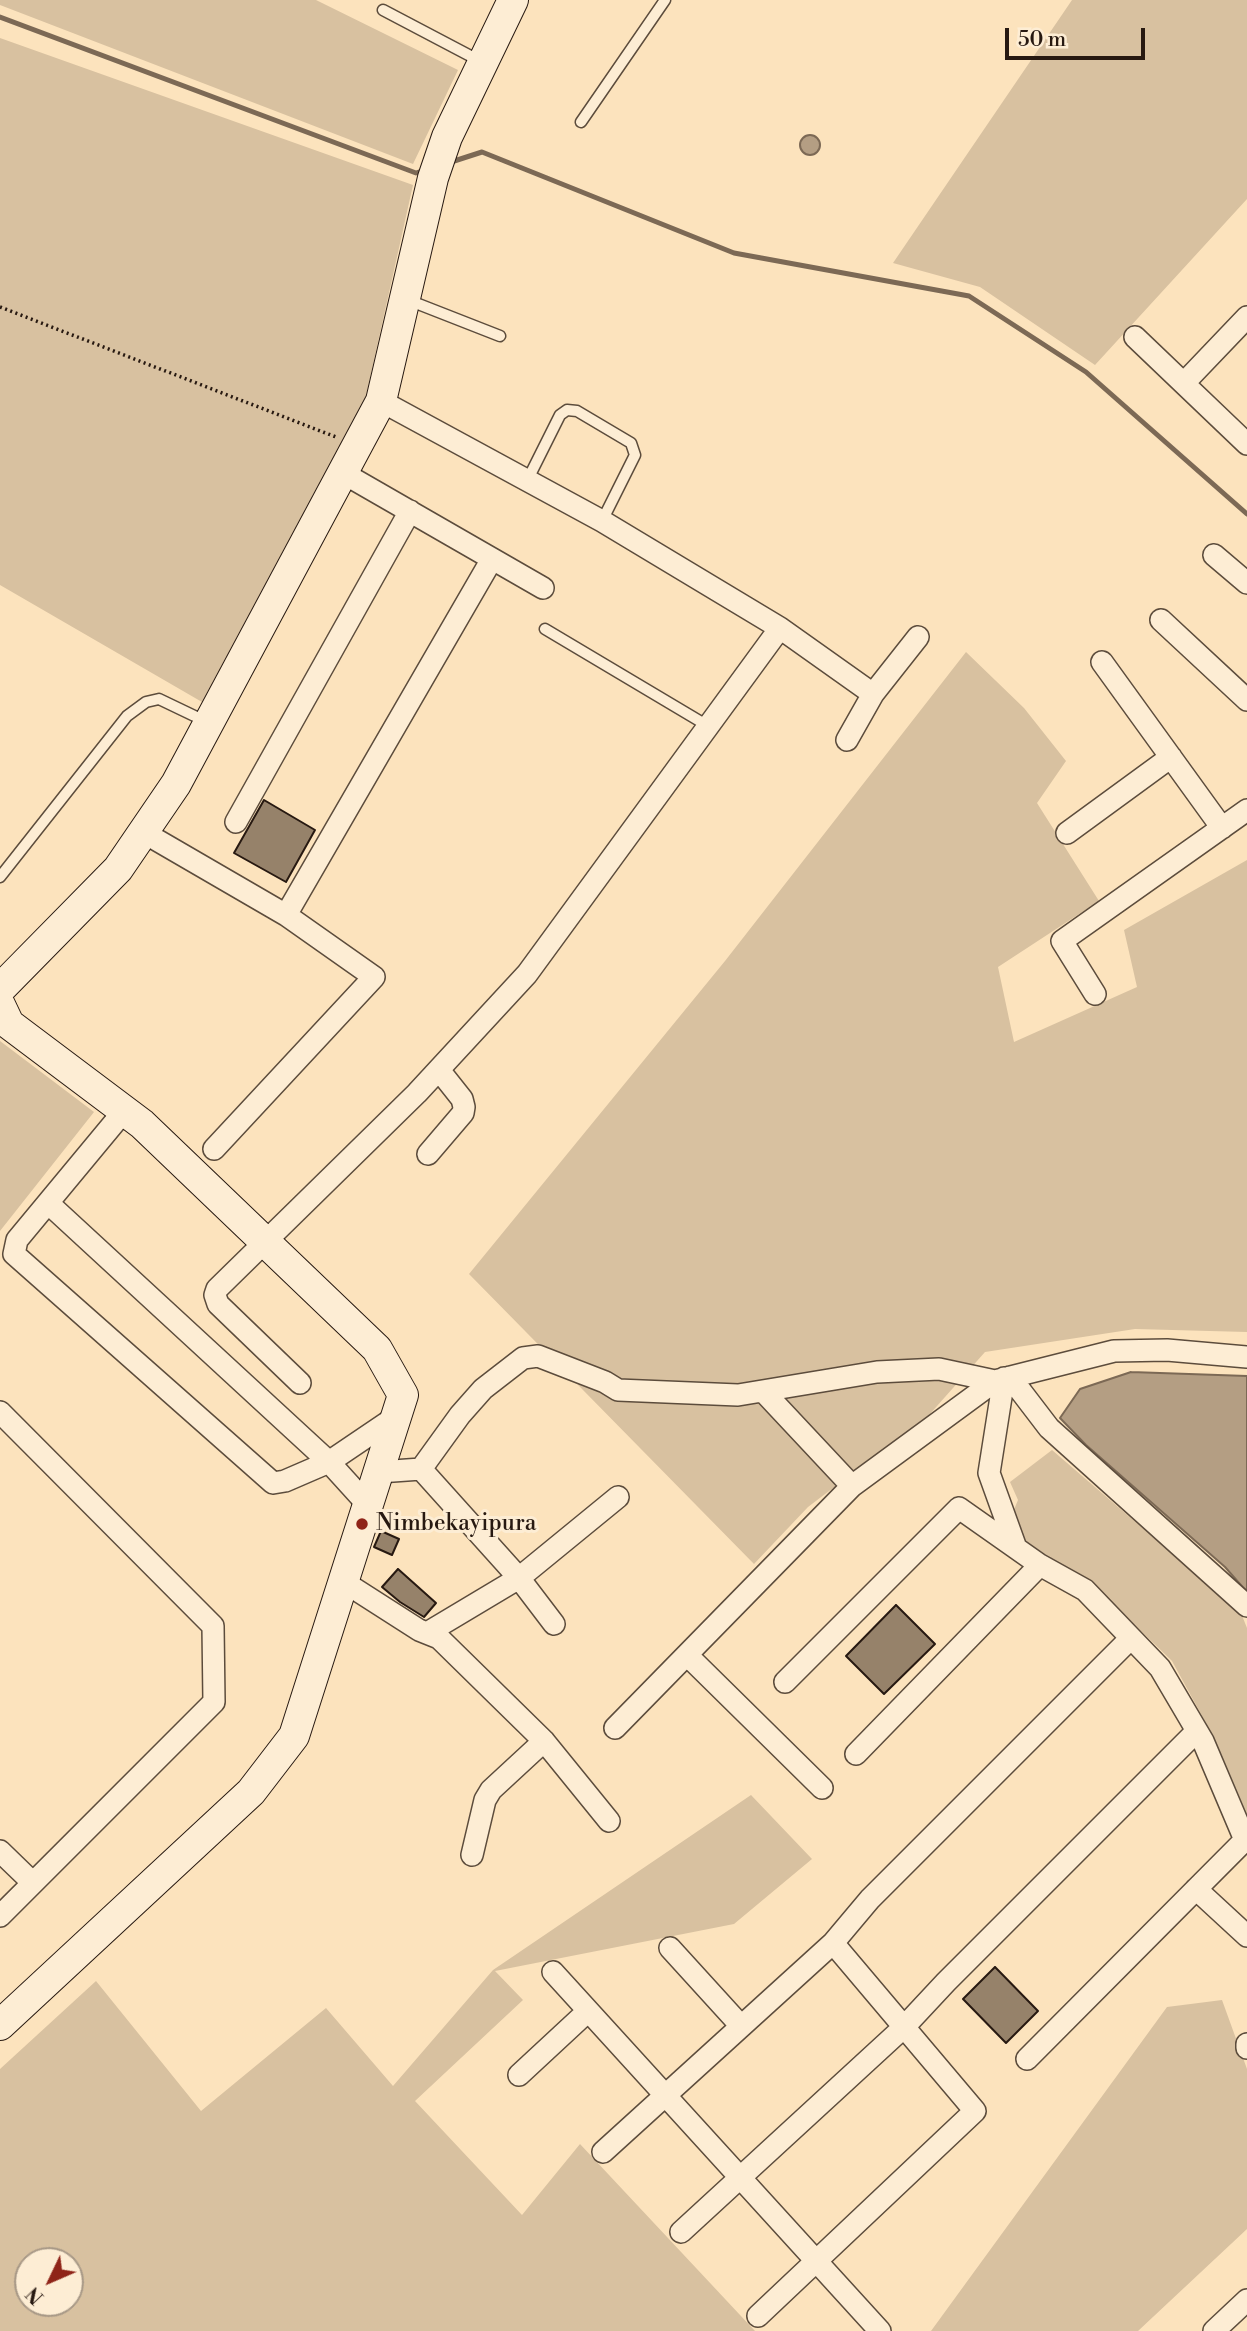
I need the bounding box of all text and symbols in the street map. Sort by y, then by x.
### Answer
scale bar [1009,14,1149,58]
text: 50 m [1018,27,1066,53]
place label: Nimbekayipura [376,1510,536,1538]
marker: Nimbekayipura [354,1516,370,1532]
north arrow [14,2247,84,2317]
text: N [21,2281,49,2309]

